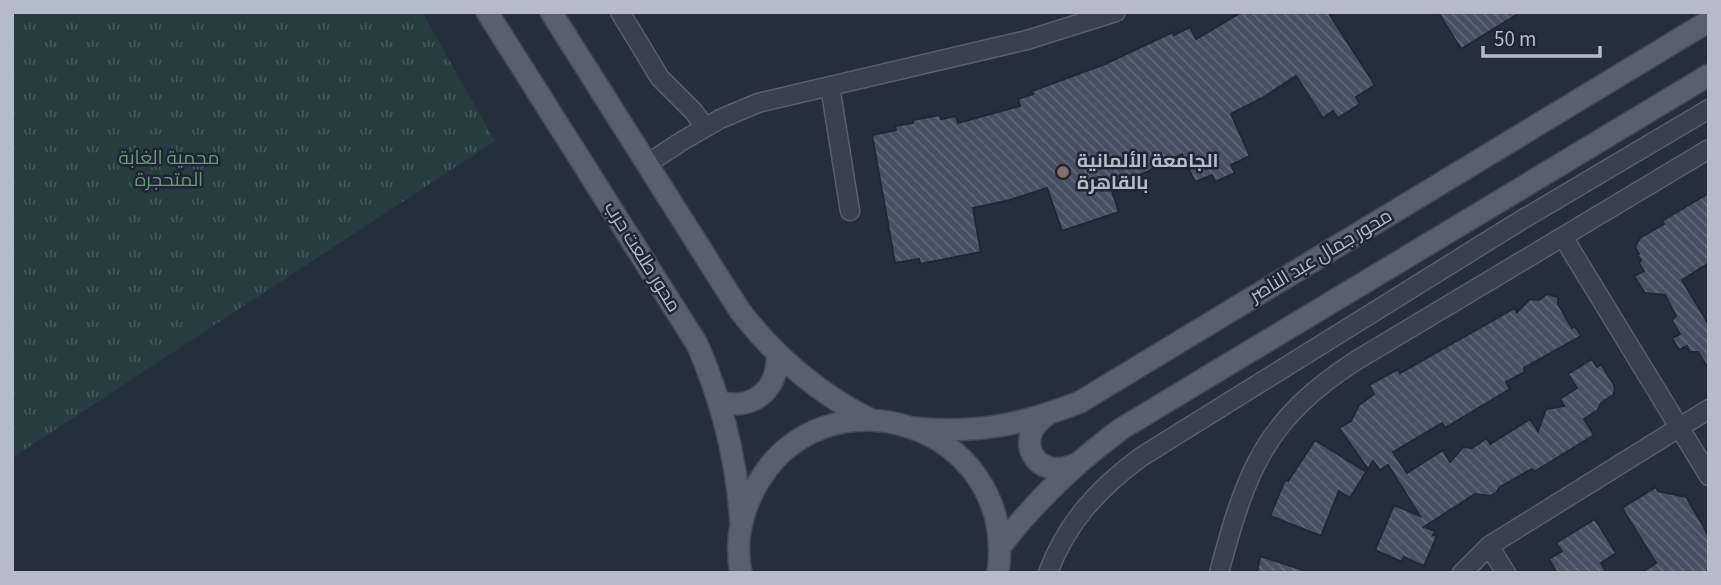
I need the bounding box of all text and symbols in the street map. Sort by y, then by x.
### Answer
scale bar [1483,14,1600,58]
text: 50 m [1494,24,1536,54]
park label: محمية الغابة المتحجرة [119,145,219,194]
place label: الجامعة الألمانية بالقاهرة [1077,148,1218,197]
marker: الجامعة الألمانية بالقاهرة [1055,164,1071,180]
street label: محور طلعت حرب [597,196,687,318]
street label: محور جمال عبد الناصر [1244,203,1397,310]

